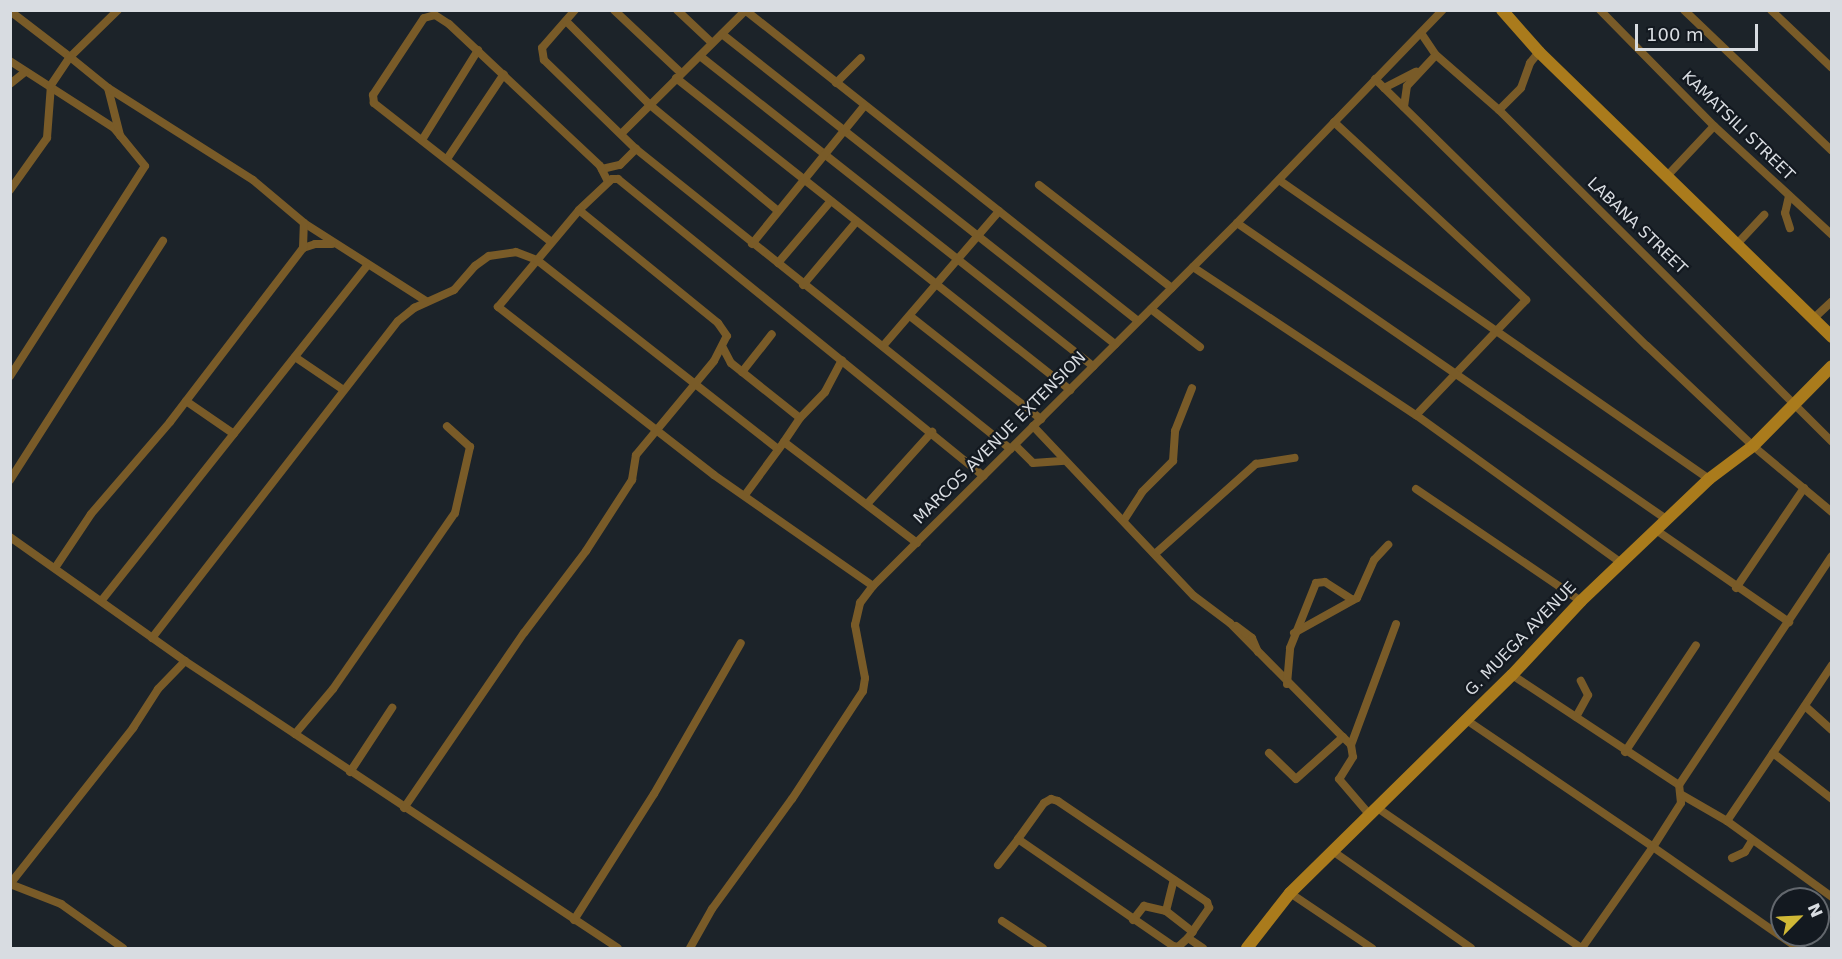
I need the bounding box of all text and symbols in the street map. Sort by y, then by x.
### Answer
scale bar [1638,12,1761,50]
text: 100 m [1646,24,1704,45]
street label: KAMATSILI STREET [1678,67,1798,185]
street label: LABANA STREET [1583,174,1691,278]
street label: MARCOS AVENUE EXTENSION [910,348,1090,528]
street label: G. MUEGA AVENUE [1462,578,1580,700]
north arrow [1770,887,1830,947]
text: N [1804,900,1826,920]

